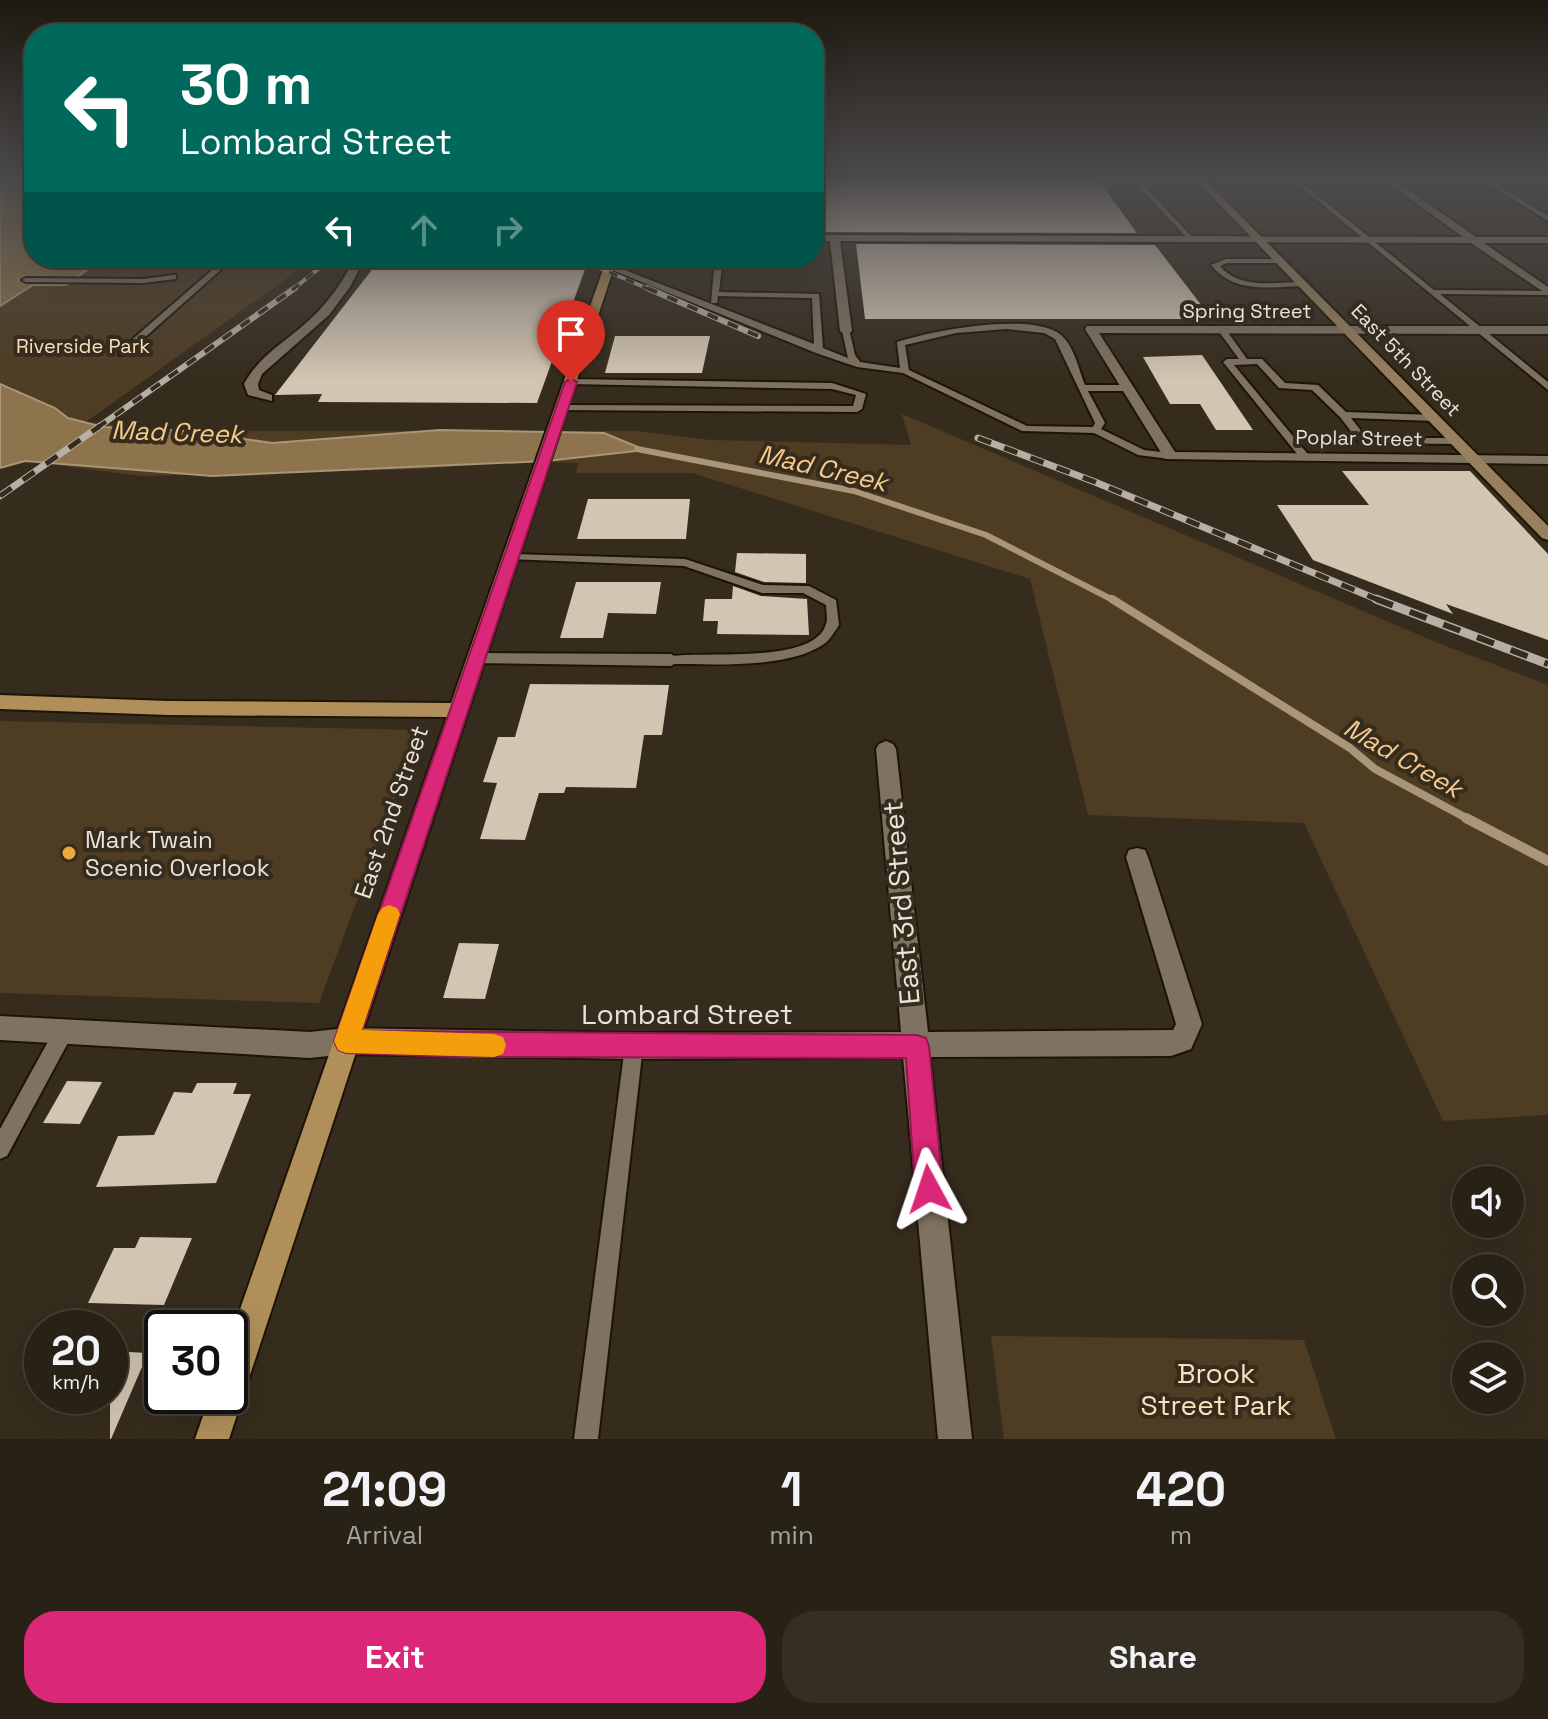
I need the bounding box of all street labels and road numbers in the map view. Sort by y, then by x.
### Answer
street label: Spring Street [1183,298,1311,324]
street label: East 5th Street [1346,298,1466,422]
street label: Poplar Street [1295,424,1423,452]
street label: East 2nd Street [347,721,435,903]
street label: East 3rd Street [874,800,928,1006]
street label: Lombard Street [581,996,793,1032]

